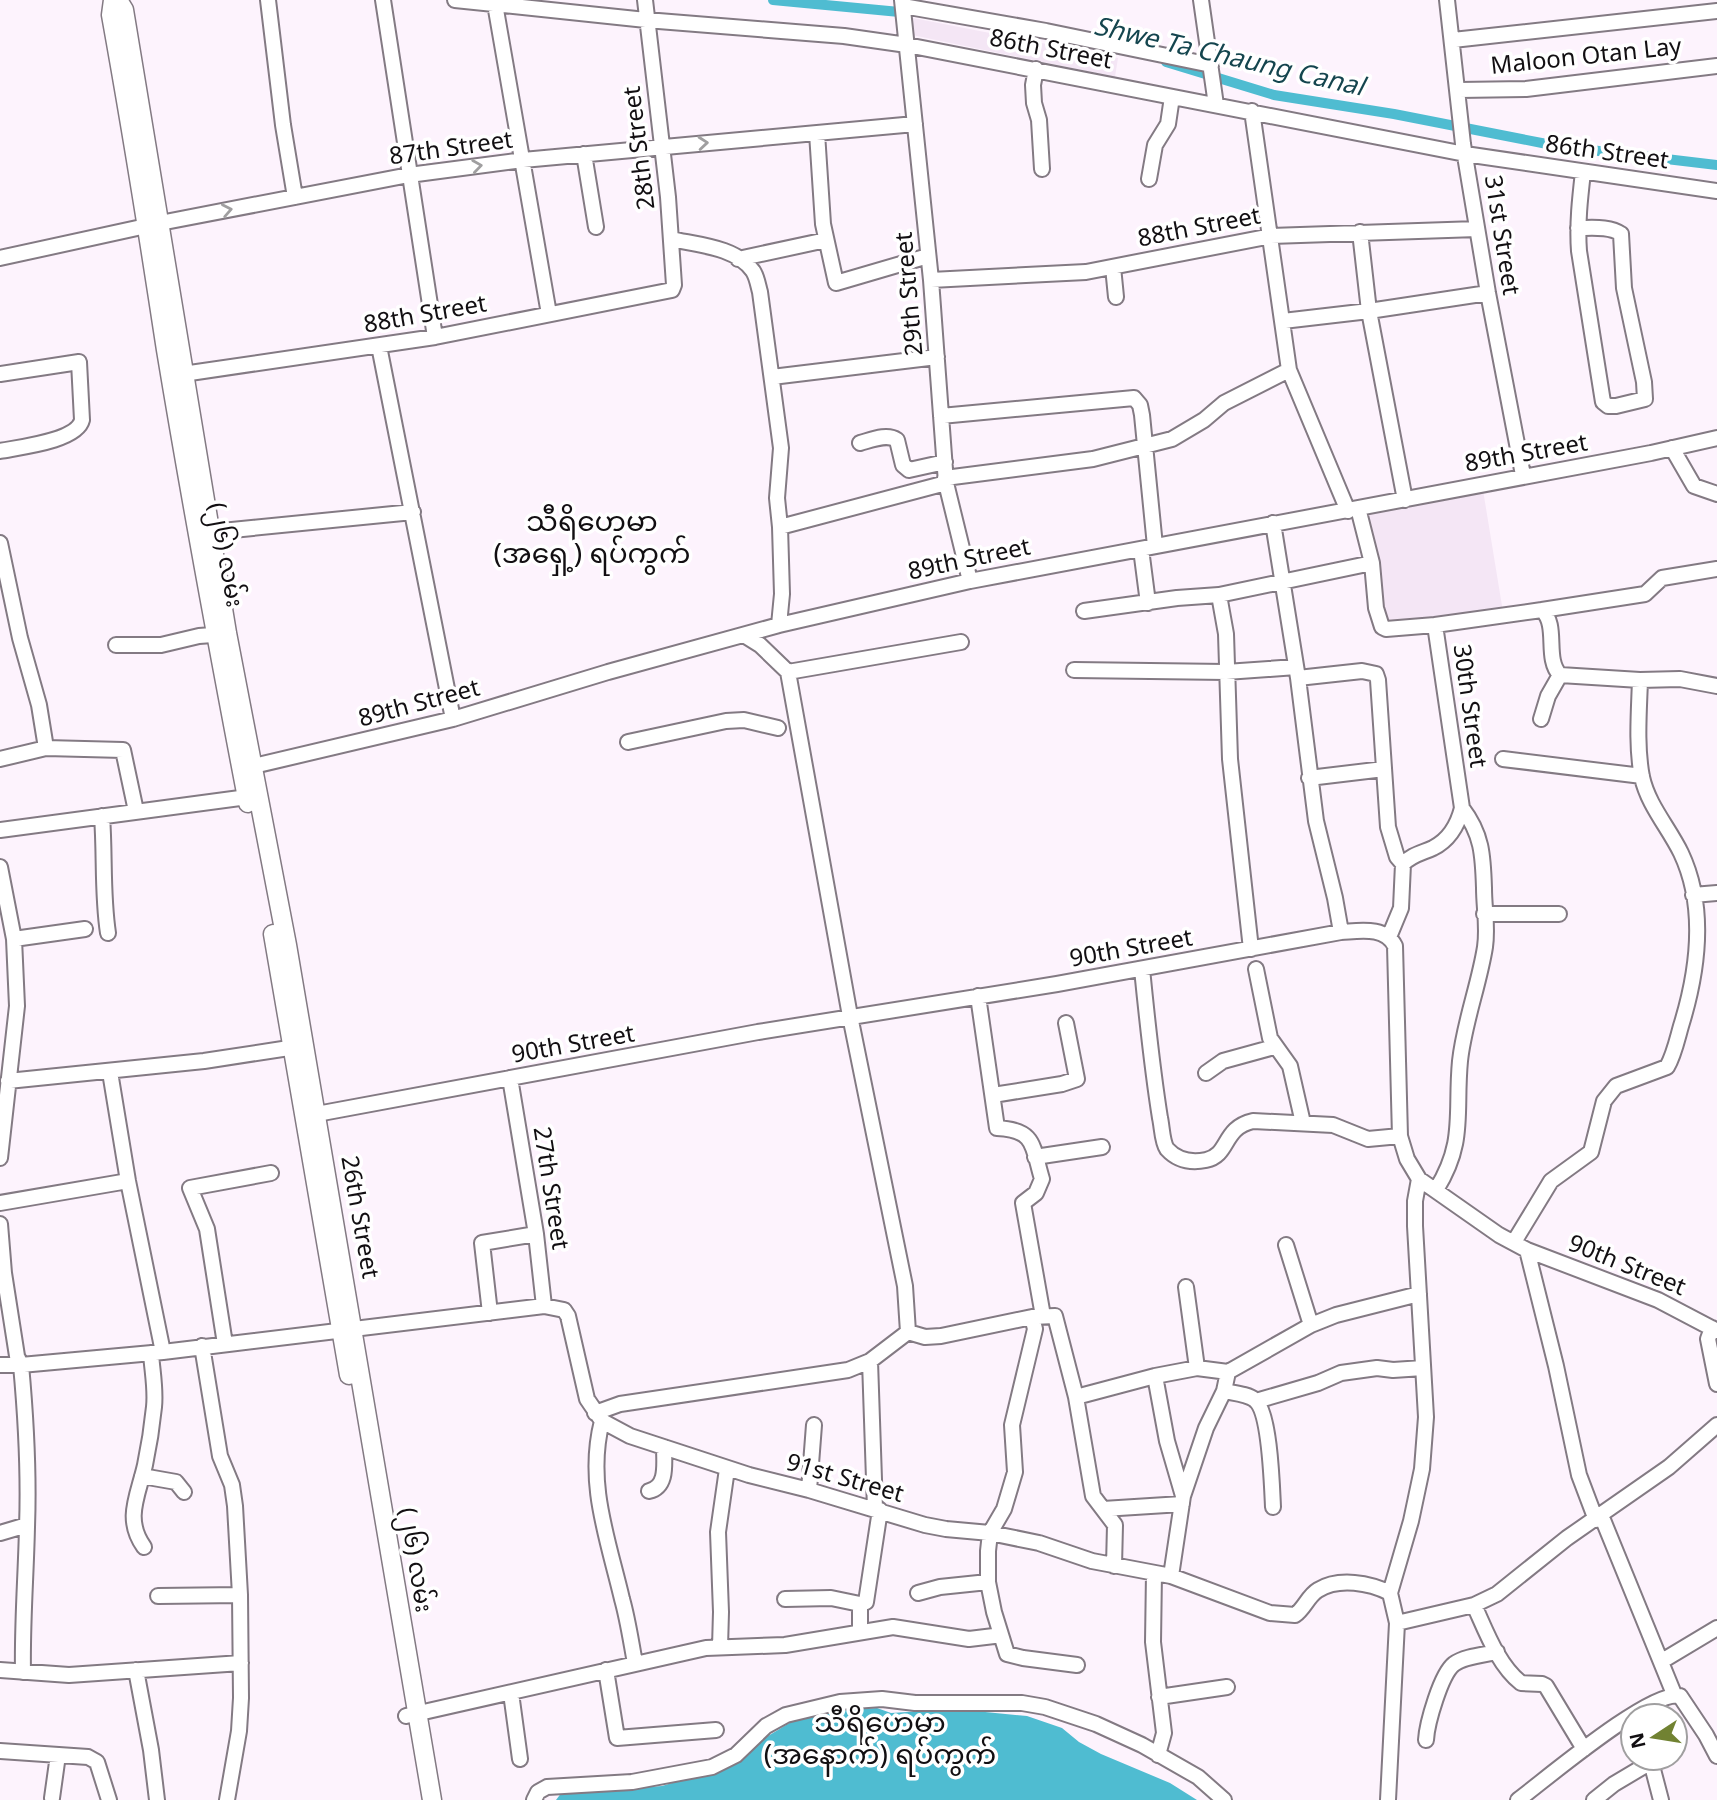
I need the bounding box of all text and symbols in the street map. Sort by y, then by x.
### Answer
water label: Shwe Ta Chaung Canal [1087,1,1372,118]
street label: 86th Street [985,14,1117,89]
street label: Maloon Otan Lay [1488,22,1685,95]
street label: 28th Street [608,82,675,213]
street label: 87th Street [386,116,517,185]
street label: 86th Street [1541,120,1672,189]
one-way arrow [698,136,709,151]
one-way arrow [471,159,483,174]
street label: 31st Street [1464,172,1535,300]
street label: 88th Street [1133,192,1266,267]
one-way arrow [221,204,233,219]
street label: 29th Street [880,229,943,358]
street label: 88th Street [360,280,492,353]
street label: 89th Street [1461,419,1593,492]
district label: သီရိဟေမာ (အရှေ့) ရပ်ကွက် [493,494,691,587]
street label: (၂၆) လမ်း [188,499,259,612]
street label: 89th Street [903,523,1036,600]
street label: 30th Street [1433,641,1502,772]
street label: 89th Street [353,664,487,747]
street label: 90th Street [1066,914,1198,987]
street label: 90th Street [508,1010,640,1083]
street label: 27th Street [513,1123,584,1254]
street label: 26th Street [321,1152,394,1284]
street label: 90th Street [1559,1219,1694,1315]
street label: 91st Street [779,1438,910,1523]
street label: (၂၆) လမ်း [379,1504,448,1617]
district label: သီရိဟေမာ (အနောက်) ရပ်ကွက် [764,1695,996,1788]
north arrow [1619,1702,1689,1772]
text: N [1618,1728,1661,1752]

